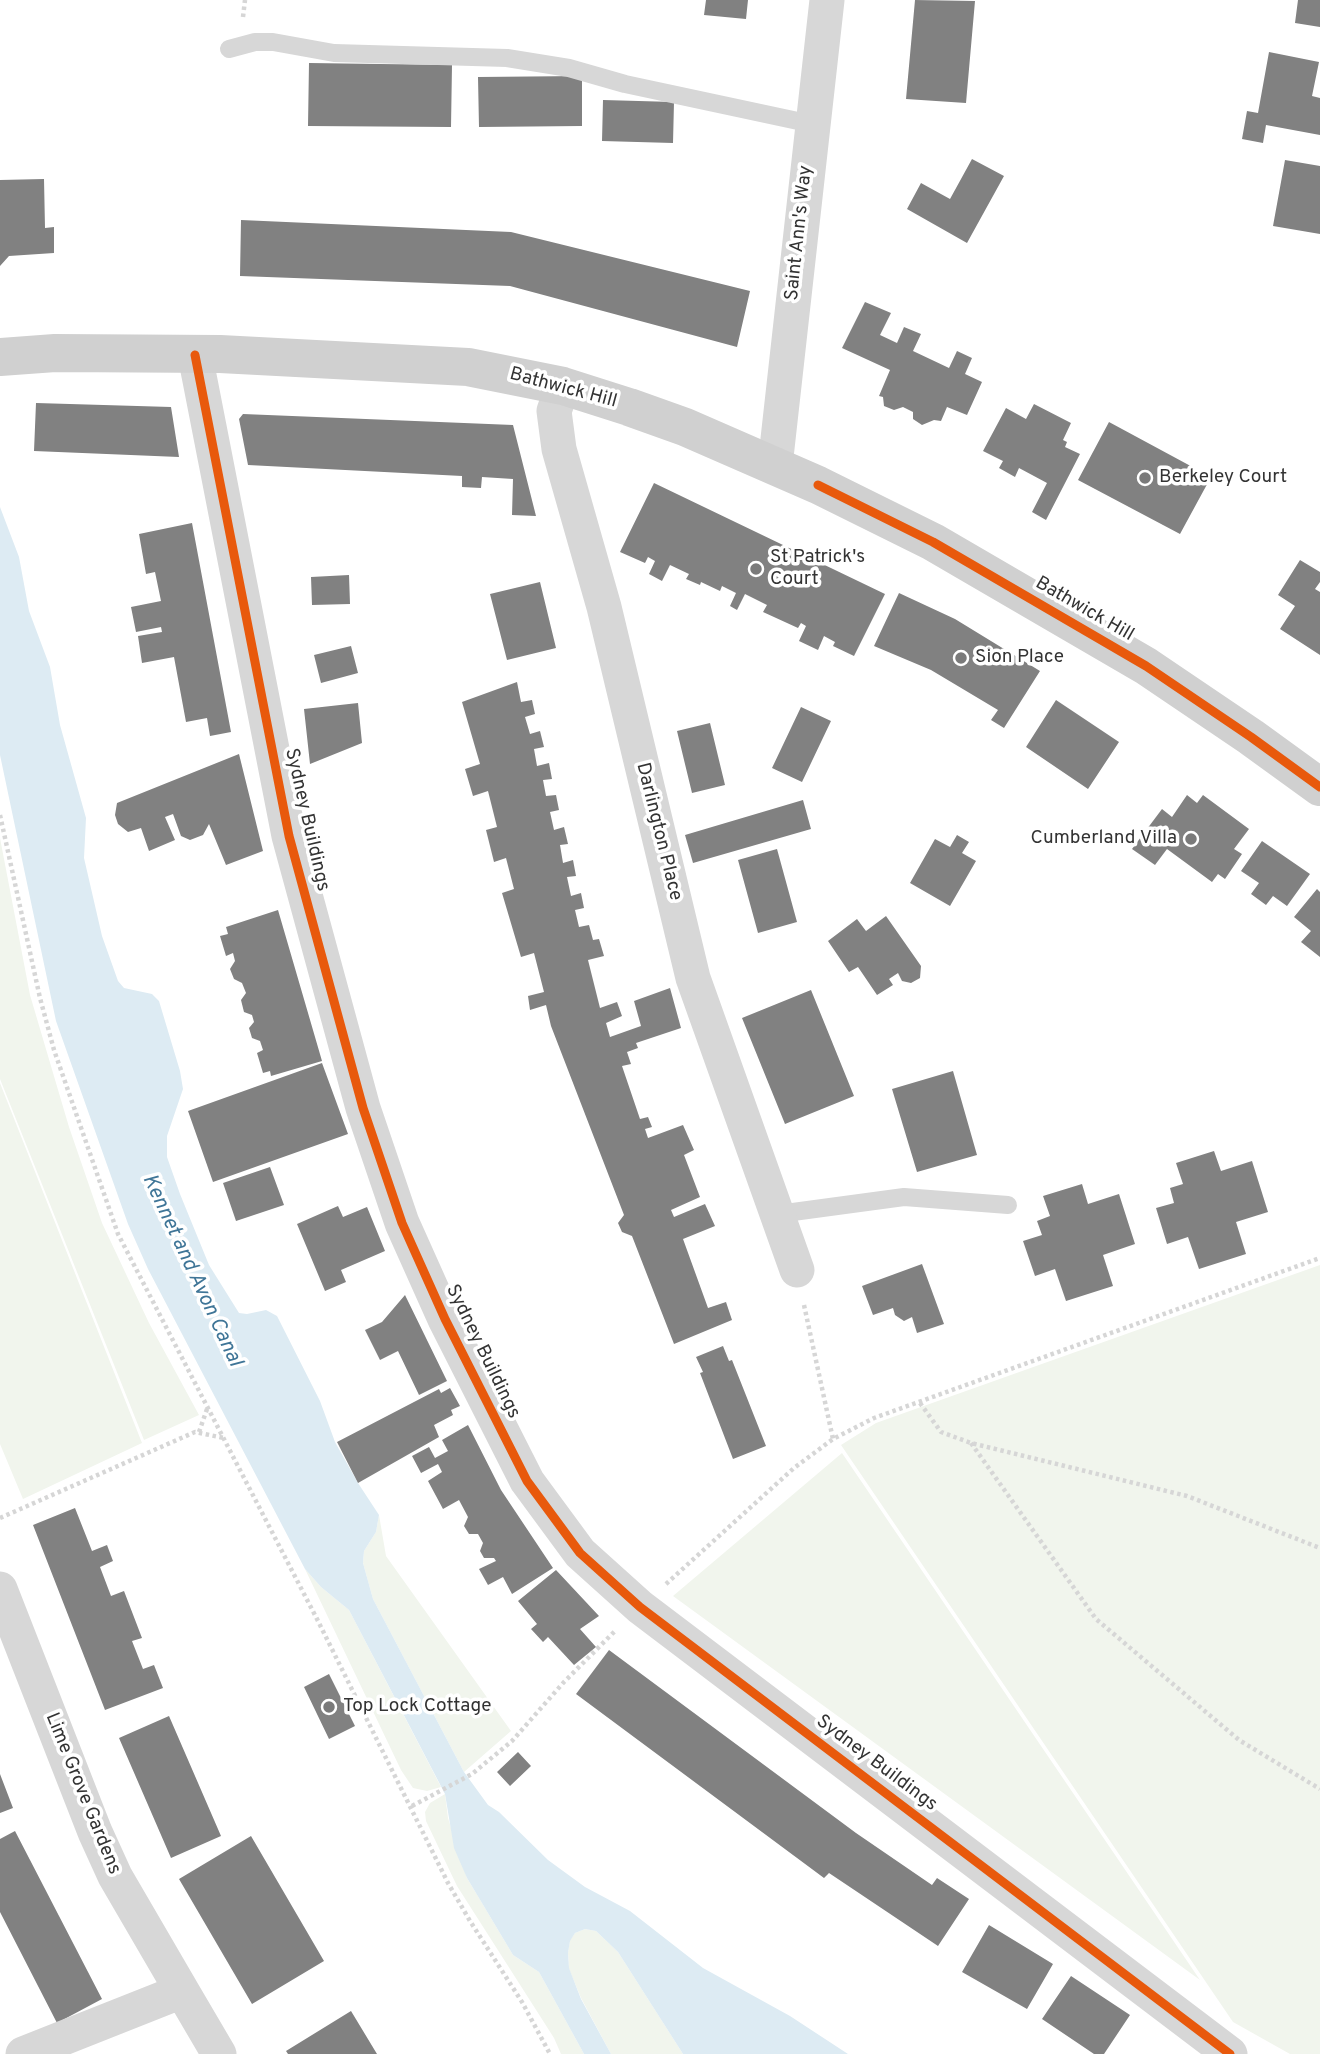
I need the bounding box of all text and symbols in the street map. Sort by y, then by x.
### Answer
street label: Saint Ann's Way [782,164,818,302]
street label: Bathwick Hill [507,364,619,414]
place label: Berkeley Court [1159,467,1287,489]
marker: Berkeley Court [1137,470,1153,486]
place label: St Patrick's Court [770,547,865,591]
marker: St Patrick's Court [748,561,764,577]
street label: Bathwick Hill [1031,573,1137,647]
place label: Sion Place [975,647,1064,669]
marker: Sion Place [953,650,969,666]
street label: Sydney Buildings [278,746,334,894]
street label: Darlington Place [630,761,686,903]
place label: Cumberland Villa [1031,828,1177,850]
marker: Cumberland Villa [1183,831,1199,847]
water label: Kennet and Avon Canal [135,1171,247,1371]
street label: Sydney Buildings [440,1281,524,1423]
place label: Top Lock Cottage [343,1696,491,1718]
marker: Top Lock Cottage [321,1699,337,1715]
street label: Lime Grove Gardens [39,1710,125,1878]
street label: Sydney Buildings [811,1711,941,1817]

